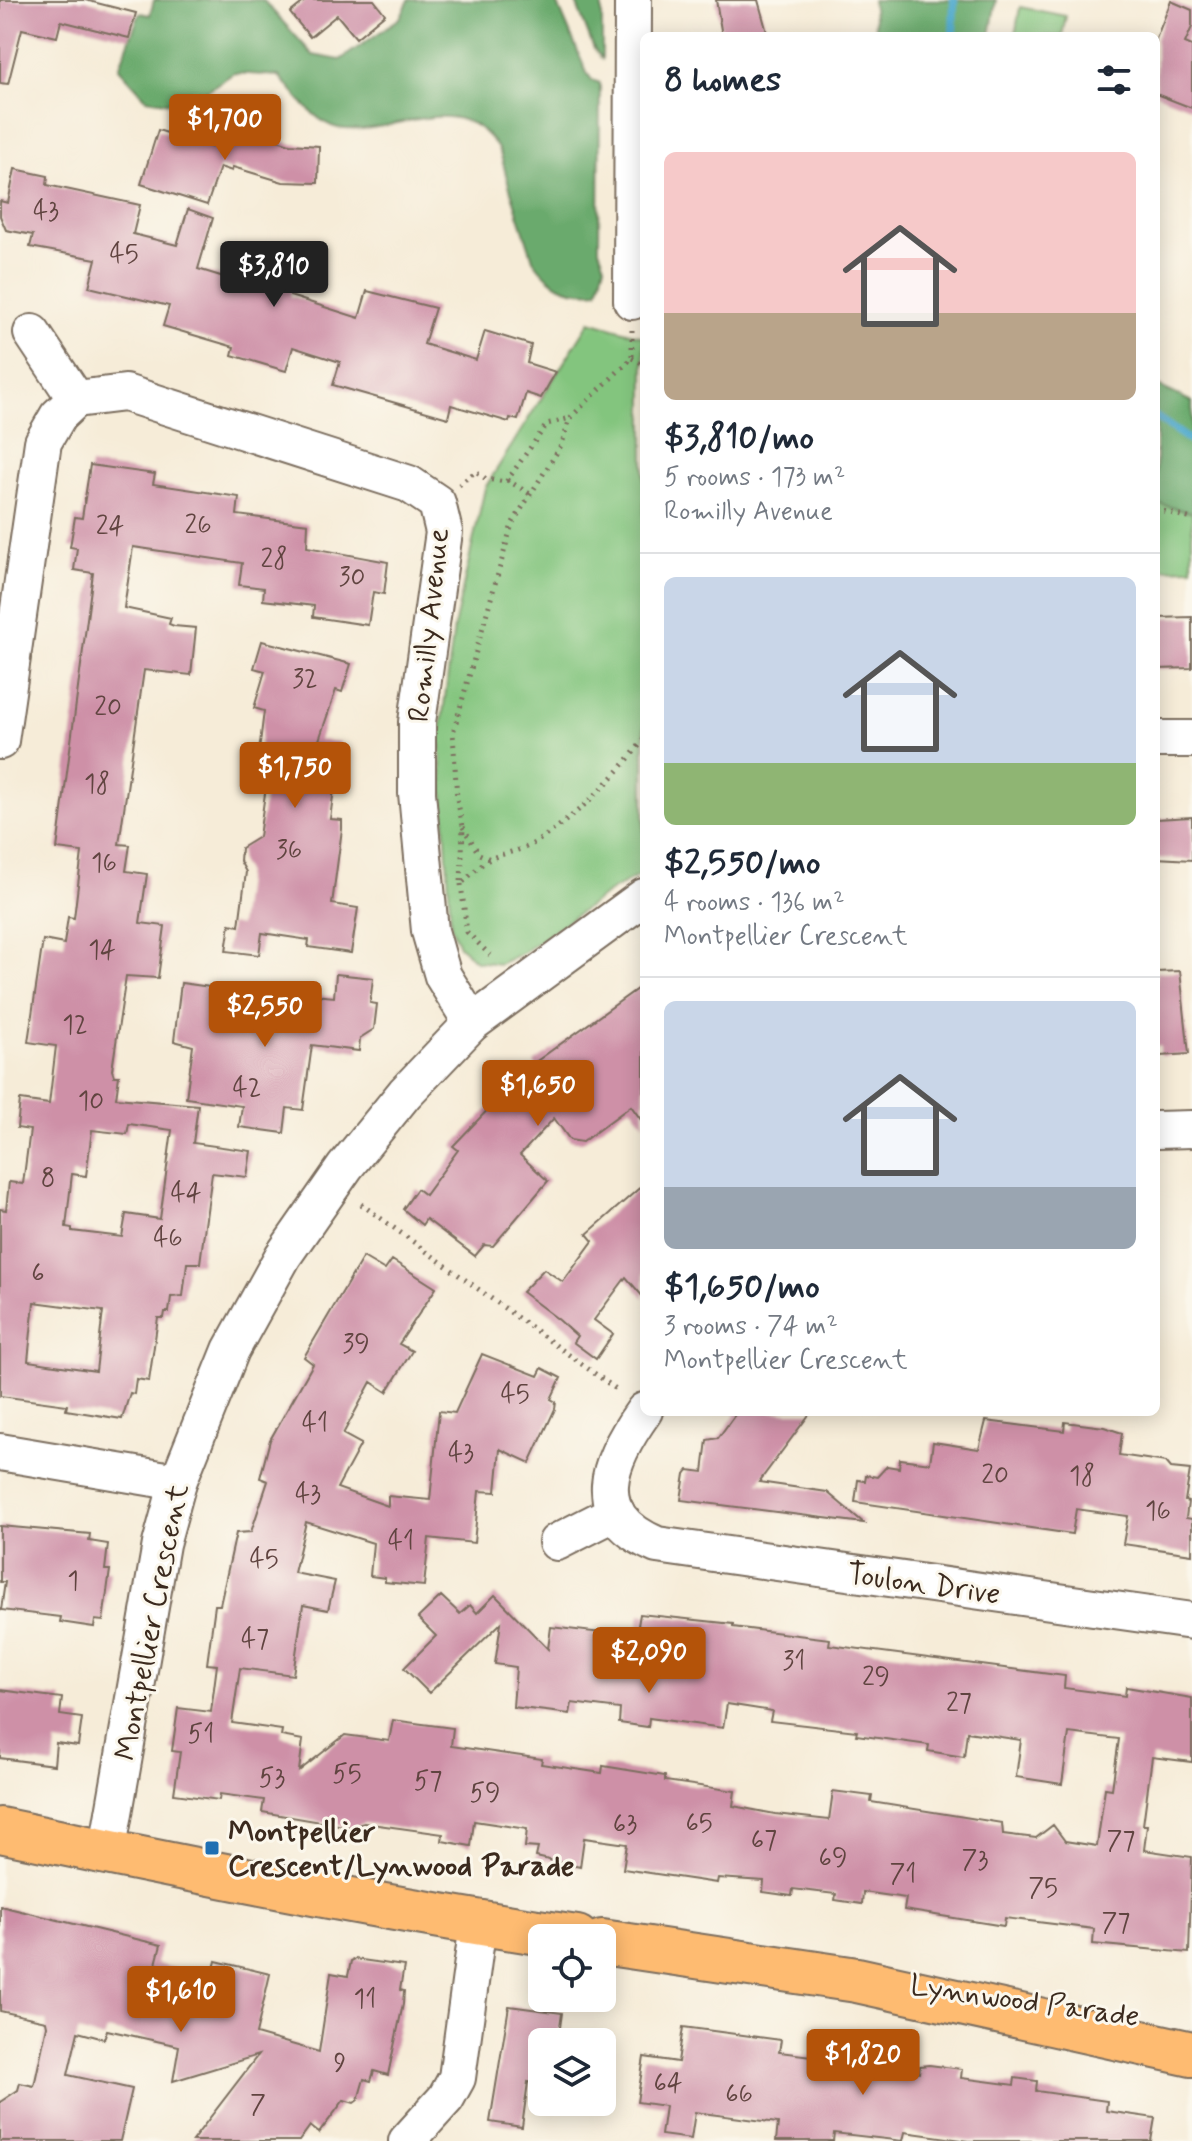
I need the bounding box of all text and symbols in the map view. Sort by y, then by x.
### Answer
text: 8 homes [664,58,781,103]
icon: filters [1092,58,1136,102]
pin: $1,700 [160,94,290,162]
text: $1,700 [187,103,263,137]
house number: 43 [33,195,59,229]
icon: home [828,204,972,348]
house number: 45 [110,238,139,272]
pin: $3,810 [209,241,339,309]
text: $3,810 [238,250,310,284]
text: $3,810/mo [664,416,814,461]
text: 5 rooms · 173 m² [664,461,845,495]
text: Romilly Avenue [664,495,833,529]
house number: 26 [184,509,212,543]
house number: 24 [96,510,124,544]
street label: Romilly Avenue [400,526,459,724]
house number: 28 [261,543,288,577]
house number: 30 [339,561,365,595]
icon: home [828,629,972,773]
house number: 32 [292,663,318,697]
house number: 20 [94,691,122,725]
pin: $1,750 [230,742,360,810]
text: $1,750 [258,751,332,785]
house number: 18 [84,768,110,802]
house number: 36 [276,834,302,868]
text: $2,550/mo [664,841,820,886]
house number: 16 [91,847,117,881]
text: 4 rooms · 136 m² [664,886,844,920]
text: Montpellier Crescent [664,920,908,954]
house number: 14 [88,934,116,968]
pin: $2,550 [200,981,330,1049]
text: $2,550 [227,990,303,1024]
house number: 12 [62,1009,88,1043]
icon: home [828,1053,972,1197]
pin: $1,650 [473,1060,603,1128]
text: $1,650 [500,1069,576,1103]
house number: 42 [233,1072,261,1106]
house number: 10 [78,1085,104,1119]
house number: 8 [41,1162,55,1196]
house number: 44 [171,1177,201,1211]
house number: 46 [153,1222,183,1256]
house number: 6 [31,1257,45,1291]
text: $1,650/mo [664,1265,820,1310]
text: 3 rooms · 74 m² [664,1310,838,1344]
house number: 39 [342,1328,370,1362]
text: Montpellier Crescent [664,1344,908,1378]
house number: 45 [501,1378,530,1412]
house number: 41 [302,1407,328,1441]
house number: 43 [448,1437,474,1471]
house number: 20 [981,1459,1009,1493]
house number: 18 [1069,1460,1095,1494]
house number: 43 [295,1478,321,1512]
street label: Montpellier Crescent [107,1480,198,1764]
house number: 16 [1145,1495,1171,1529]
house number: 41 [388,1525,414,1559]
house number: 45 [250,1543,279,1577]
street label: Toulon Drive [845,1554,1003,1615]
house number: 1 [67,1565,79,1599]
house number: 47 [241,1623,269,1657]
pin: $2,090 [584,1627,714,1695]
text: $2,090 [611,1636,687,1670]
house number: 31 [783,1645,805,1679]
house number: 29 [862,1661,890,1695]
house number: 27 [946,1687,972,1721]
house number: 51 [188,1718,214,1752]
house number: 55 [332,1758,362,1792]
house number: 53 [259,1762,285,1796]
house number: 57 [414,1765,442,1799]
house number: 59 [469,1777,501,1811]
house number: 65 [685,1807,713,1841]
house number: 63 [613,1808,637,1842]
place label: Montpellier Crescent/Lynwood Parade [228,1813,575,1886]
house number: 67 [751,1824,777,1858]
house number: 77 [1107,1825,1135,1859]
marker: Montpellier Crescent/Lynwood Parade [203,1839,221,1857]
house number: 69 [819,1842,847,1876]
house number: 73 [962,1844,988,1878]
house number: 71 [890,1858,916,1892]
house number: 75 [1028,1872,1058,1906]
house number: 77 [1102,1907,1130,1941]
map controls [528,1924,616,2116]
button: locate [528,1924,616,2012]
pin: $1,610 [116,1966,246,2034]
street label: Lynnwood Parade [908,1966,1142,2037]
text: $1,610 [145,1975,217,2009]
house number: 11 [354,1983,376,2017]
button: layers [528,2028,616,2116]
pin: $1,820 [798,2029,928,2097]
text: $1,820 [825,2038,901,2072]
house number: 9 [334,2047,346,2081]
house number: 64 [653,2067,683,2101]
house number: 66 [725,2078,753,2112]
house number: 7 [250,2089,266,2123]

